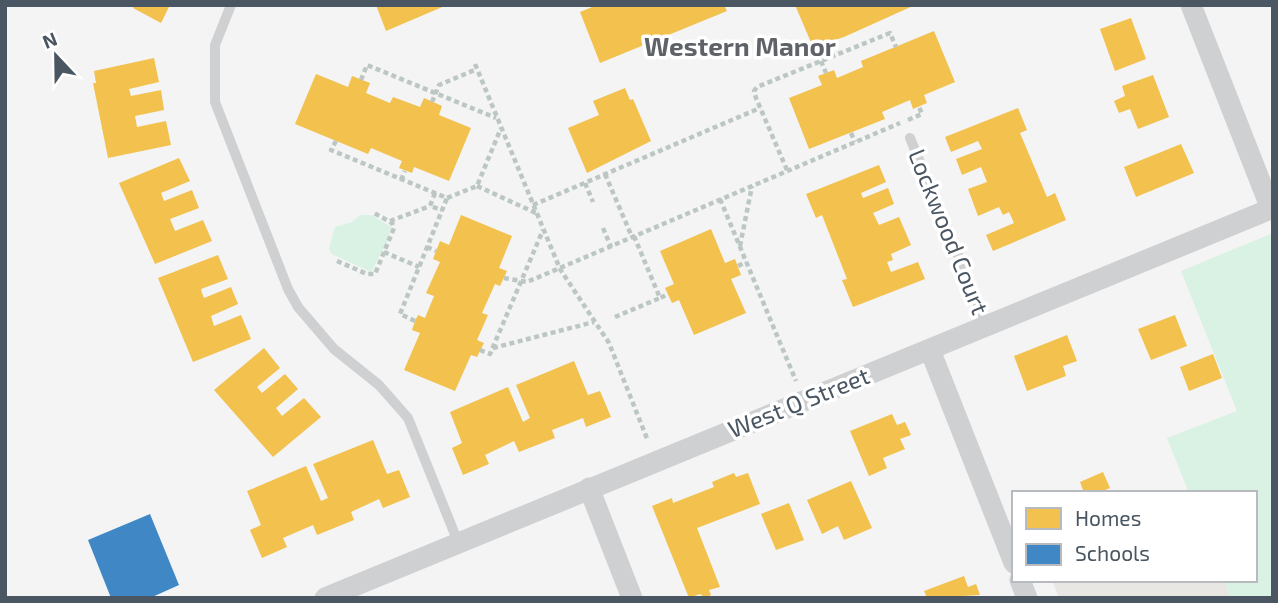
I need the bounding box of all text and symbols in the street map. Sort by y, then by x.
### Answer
north arrow [21,21,91,91]
text: N [39,27,60,53]
district label: Western Manor [644,30,836,61]
street label: Lockwood Court [903,145,996,318]
street label: West Q Street [723,360,873,443]
legend [1012,491,1257,582]
text: Homes [1075,505,1141,530]
text: Schools [1075,540,1150,565]

